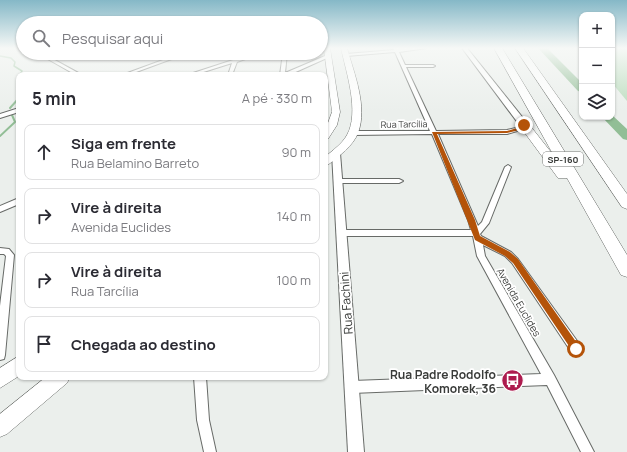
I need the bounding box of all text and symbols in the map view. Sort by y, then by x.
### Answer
map controls [579,12,615,120]
button: + [579,12,615,48]
search box [16,16,328,60]
icon: search [30,27,52,49]
text: Pesquisar aqui [62,28,163,49]
button: − [579,48,615,84]
button: layers [579,84,615,120]
text: 5 min [32,87,76,110]
text: A pé · 330 m [242,89,312,107]
route end [515,116,533,134]
street label: Rua Tarcília [380,117,428,131]
text: Siga em frente [71,133,176,154]
icon: ahead [33,141,55,163]
text: 90 m [281,143,311,161]
road number: SP-160 [543,152,583,166]
text: Rua Belamino Barreto [71,154,199,172]
text: Vire à direita [71,197,162,218]
icon: right [33,205,55,227]
text: 140 m [277,207,311,225]
text: Avenida Euclides [71,218,171,236]
text: Vire à direita [71,261,162,282]
street label: Avenida Euclides [494,265,544,339]
icon: right [33,269,55,291]
text: 100 m [276,271,311,289]
street label: Rua Fachini [335,271,357,335]
text: Rua Tarcília [71,282,139,300]
icon: arrive [33,333,55,355]
text: Chegada ao destino [71,334,216,355]
route start [567,340,585,358]
place label: Rua Padre Rodolfo Komorek, 36 [390,366,496,397]
bus stop icon: Rua Padre Rodolfo Komorek, 36 [499,368,525,394]

